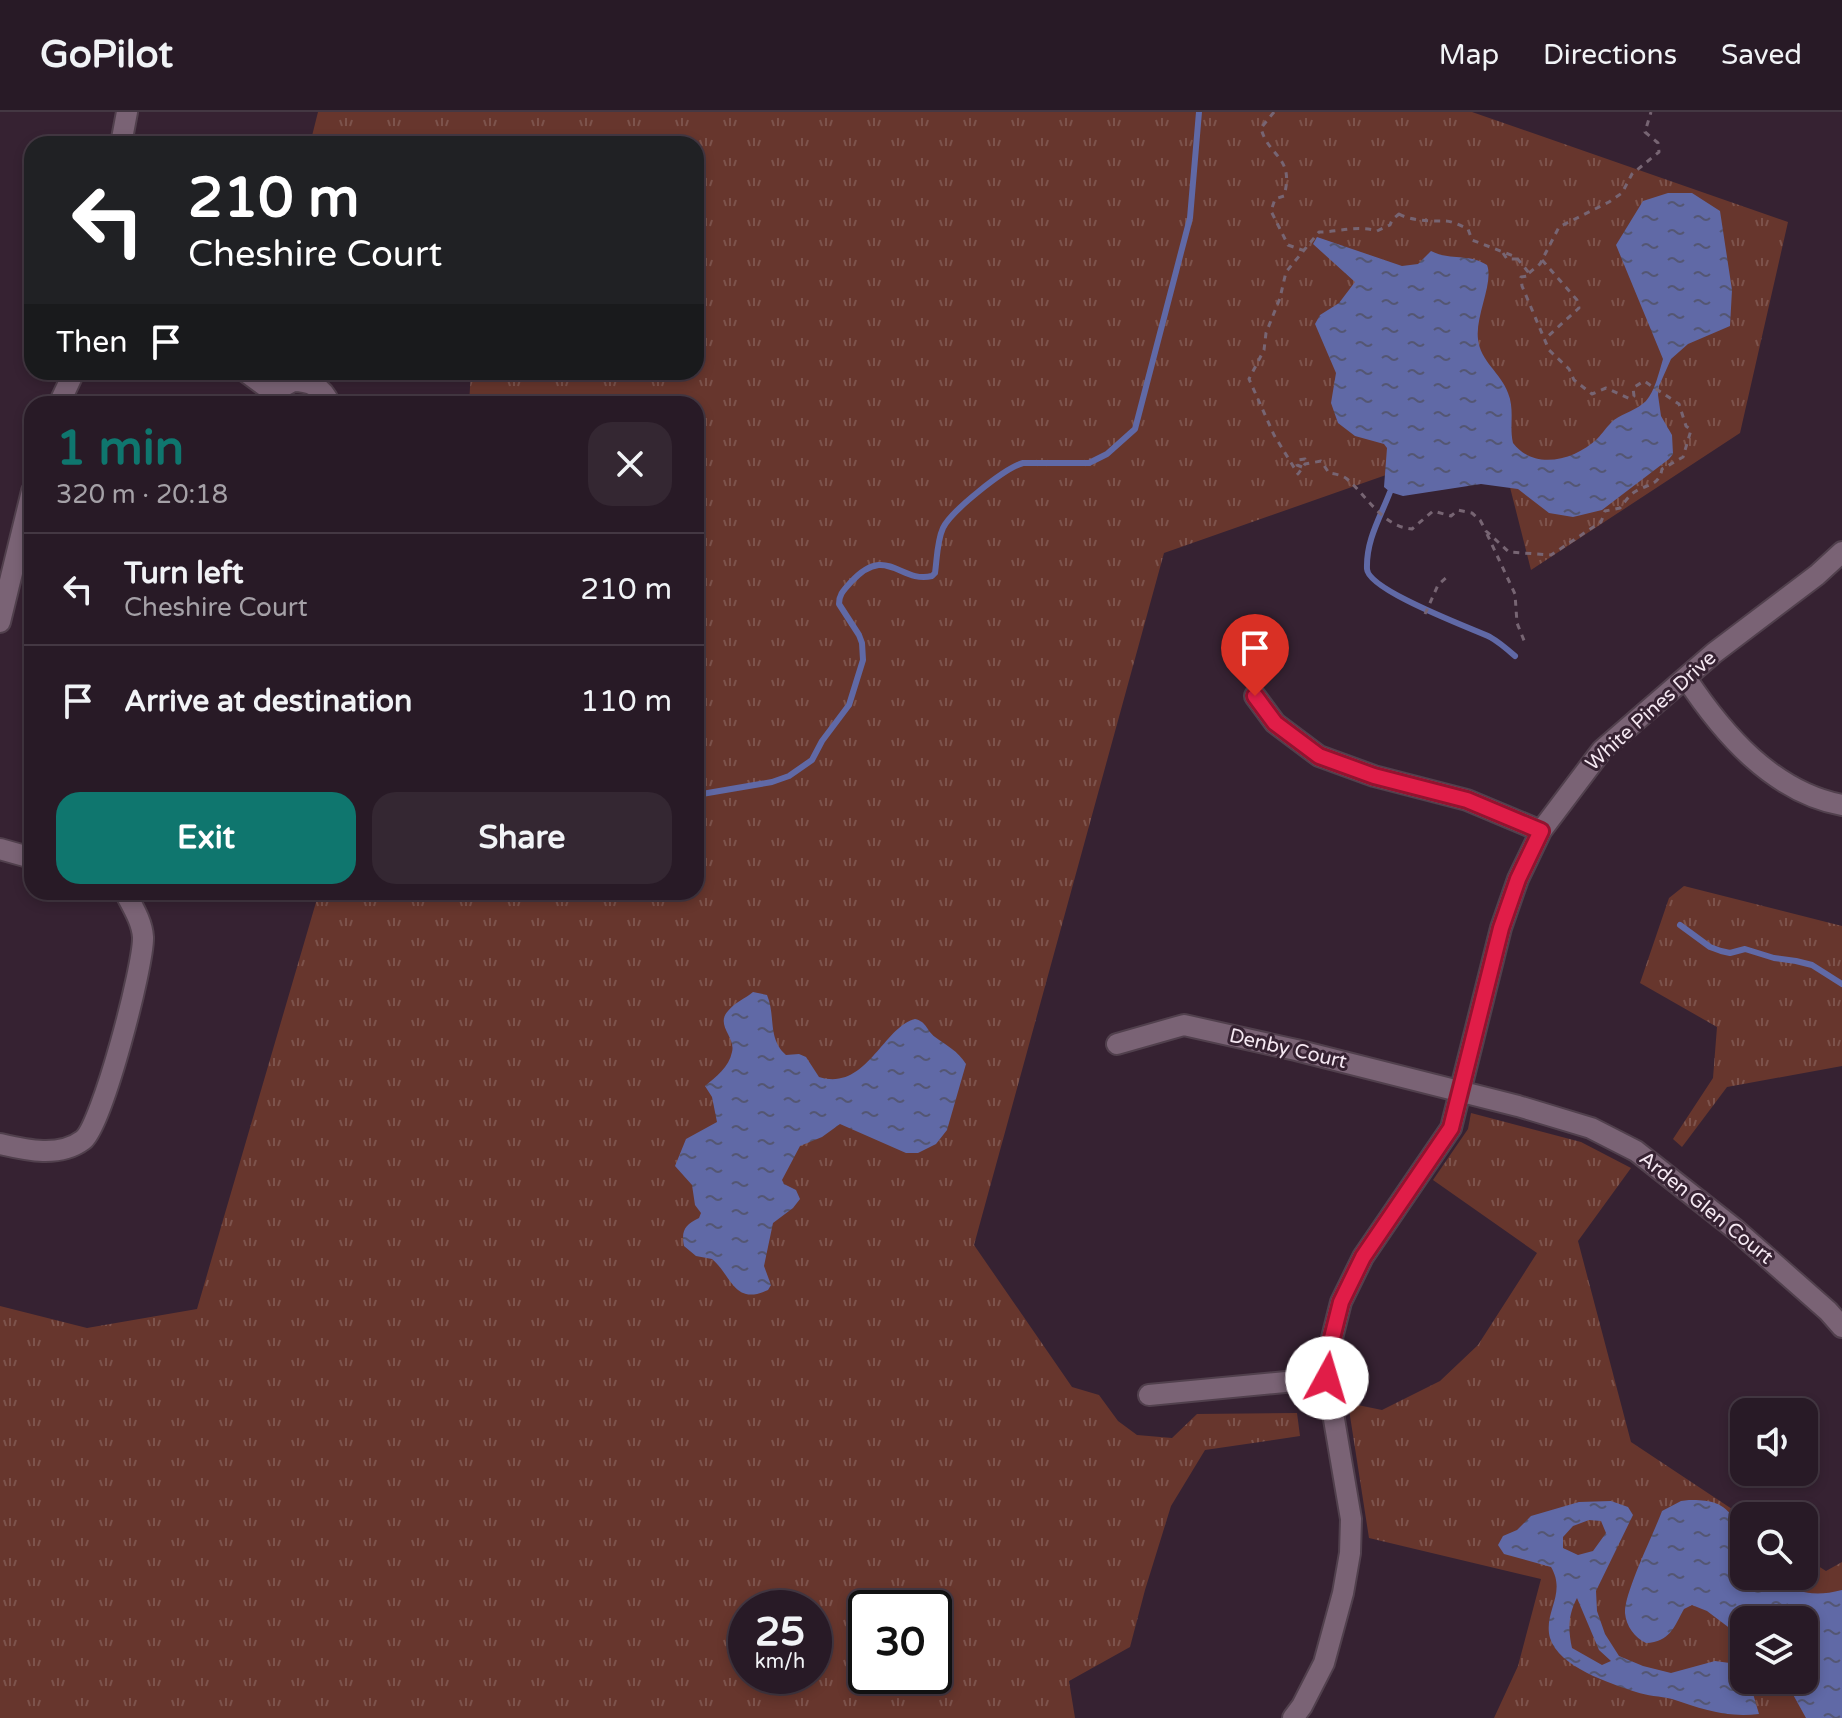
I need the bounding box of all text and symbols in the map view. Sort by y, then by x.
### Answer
text: GoPilot [40,32,173,78]
text: Map [1439,38,1499,72]
text: Directions [1543,38,1677,72]
text: Saved [1721,38,1802,72]
text: 210 m [188,165,359,232]
icon: left [56,168,160,272]
text: Cheshire Court [188,233,442,276]
icon: arrive [144,320,188,364]
text: Then [56,324,128,361]
text: 1 min [56,420,184,478]
button: close [588,422,672,506]
text: 320 m · 20:18 [56,479,228,510]
text: Turn left [124,555,243,592]
icon: left [56,567,100,611]
text: 210 m [580,571,672,608]
text: Cheshire Court [124,592,308,623]
pin [1221,614,1289,696]
icon: arrive [1233,626,1277,670]
street label: White Pines Drive [1581,646,1721,776]
icon: arrive [56,679,100,723]
text: Arrive at destination [124,683,412,720]
text: 110 m [580,683,672,720]
button: Exit [56,792,356,884]
button: Share [372,792,672,884]
street label: Denby Court [1227,1024,1349,1074]
street label: Arden Glen Court [1634,1147,1778,1270]
position arrow [1285,1336,1369,1420]
map controls [1730,1398,1818,1694]
button: sound [1730,1398,1818,1486]
button: search [1730,1502,1818,1590]
speed limit sign: 30 [848,1590,952,1694]
button: layers [1730,1606,1818,1694]
text: 25 [755,1608,805,1656]
text: km/h [755,1650,805,1674]

